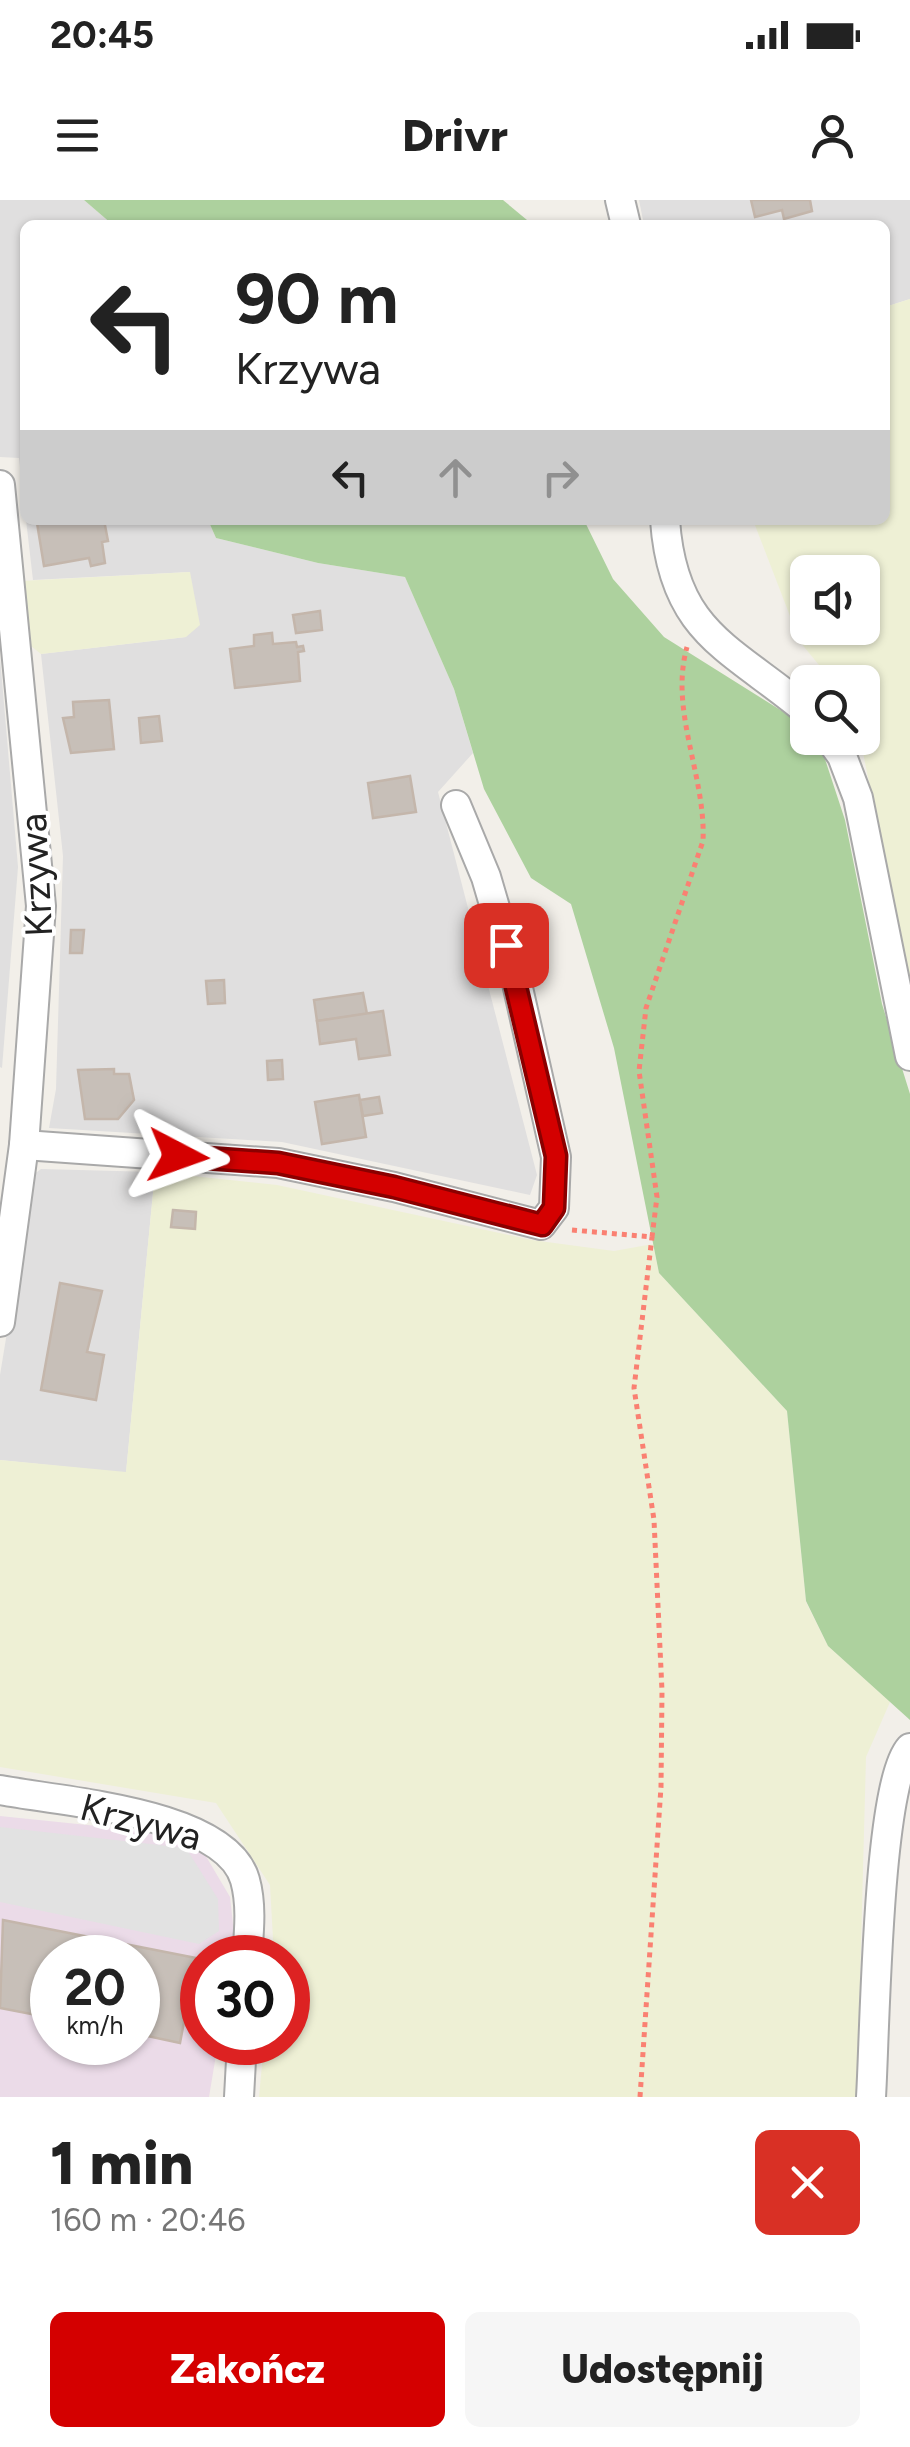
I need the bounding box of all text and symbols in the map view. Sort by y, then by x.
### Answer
text: 20:45 [50,12,154,58]
icon: menu [50,108,105,163]
text: Drivr [402,108,508,162]
icon: person [805,108,860,163]
text: 90 m [235,256,399,341]
icon: left [70,260,200,390]
text: Krzywa [235,341,381,395]
icon: left [323,450,378,505]
icon: ahead [428,450,483,505]
icon: right [533,450,588,505]
map controls [790,555,880,755]
button: sound [790,555,880,645]
button: search [790,665,880,755]
street label: Krzywa [10,812,62,938]
pin [464,903,549,988]
icon: arrive [479,918,534,973]
position arrow [126,1104,230,1208]
street label: Krzywa [75,1784,207,1860]
speed limit sign: 30 [180,1935,310,2065]
text: 20 [64,1957,126,2018]
text: km/h [66,2010,124,2040]
text: 1 min [50,2127,193,2199]
button: close [755,2130,860,2235]
text: 160 m · 20:46 [50,2201,245,2239]
button: Zakończ [50,2312,445,2427]
button: Udostępnij [465,2312,860,2427]

